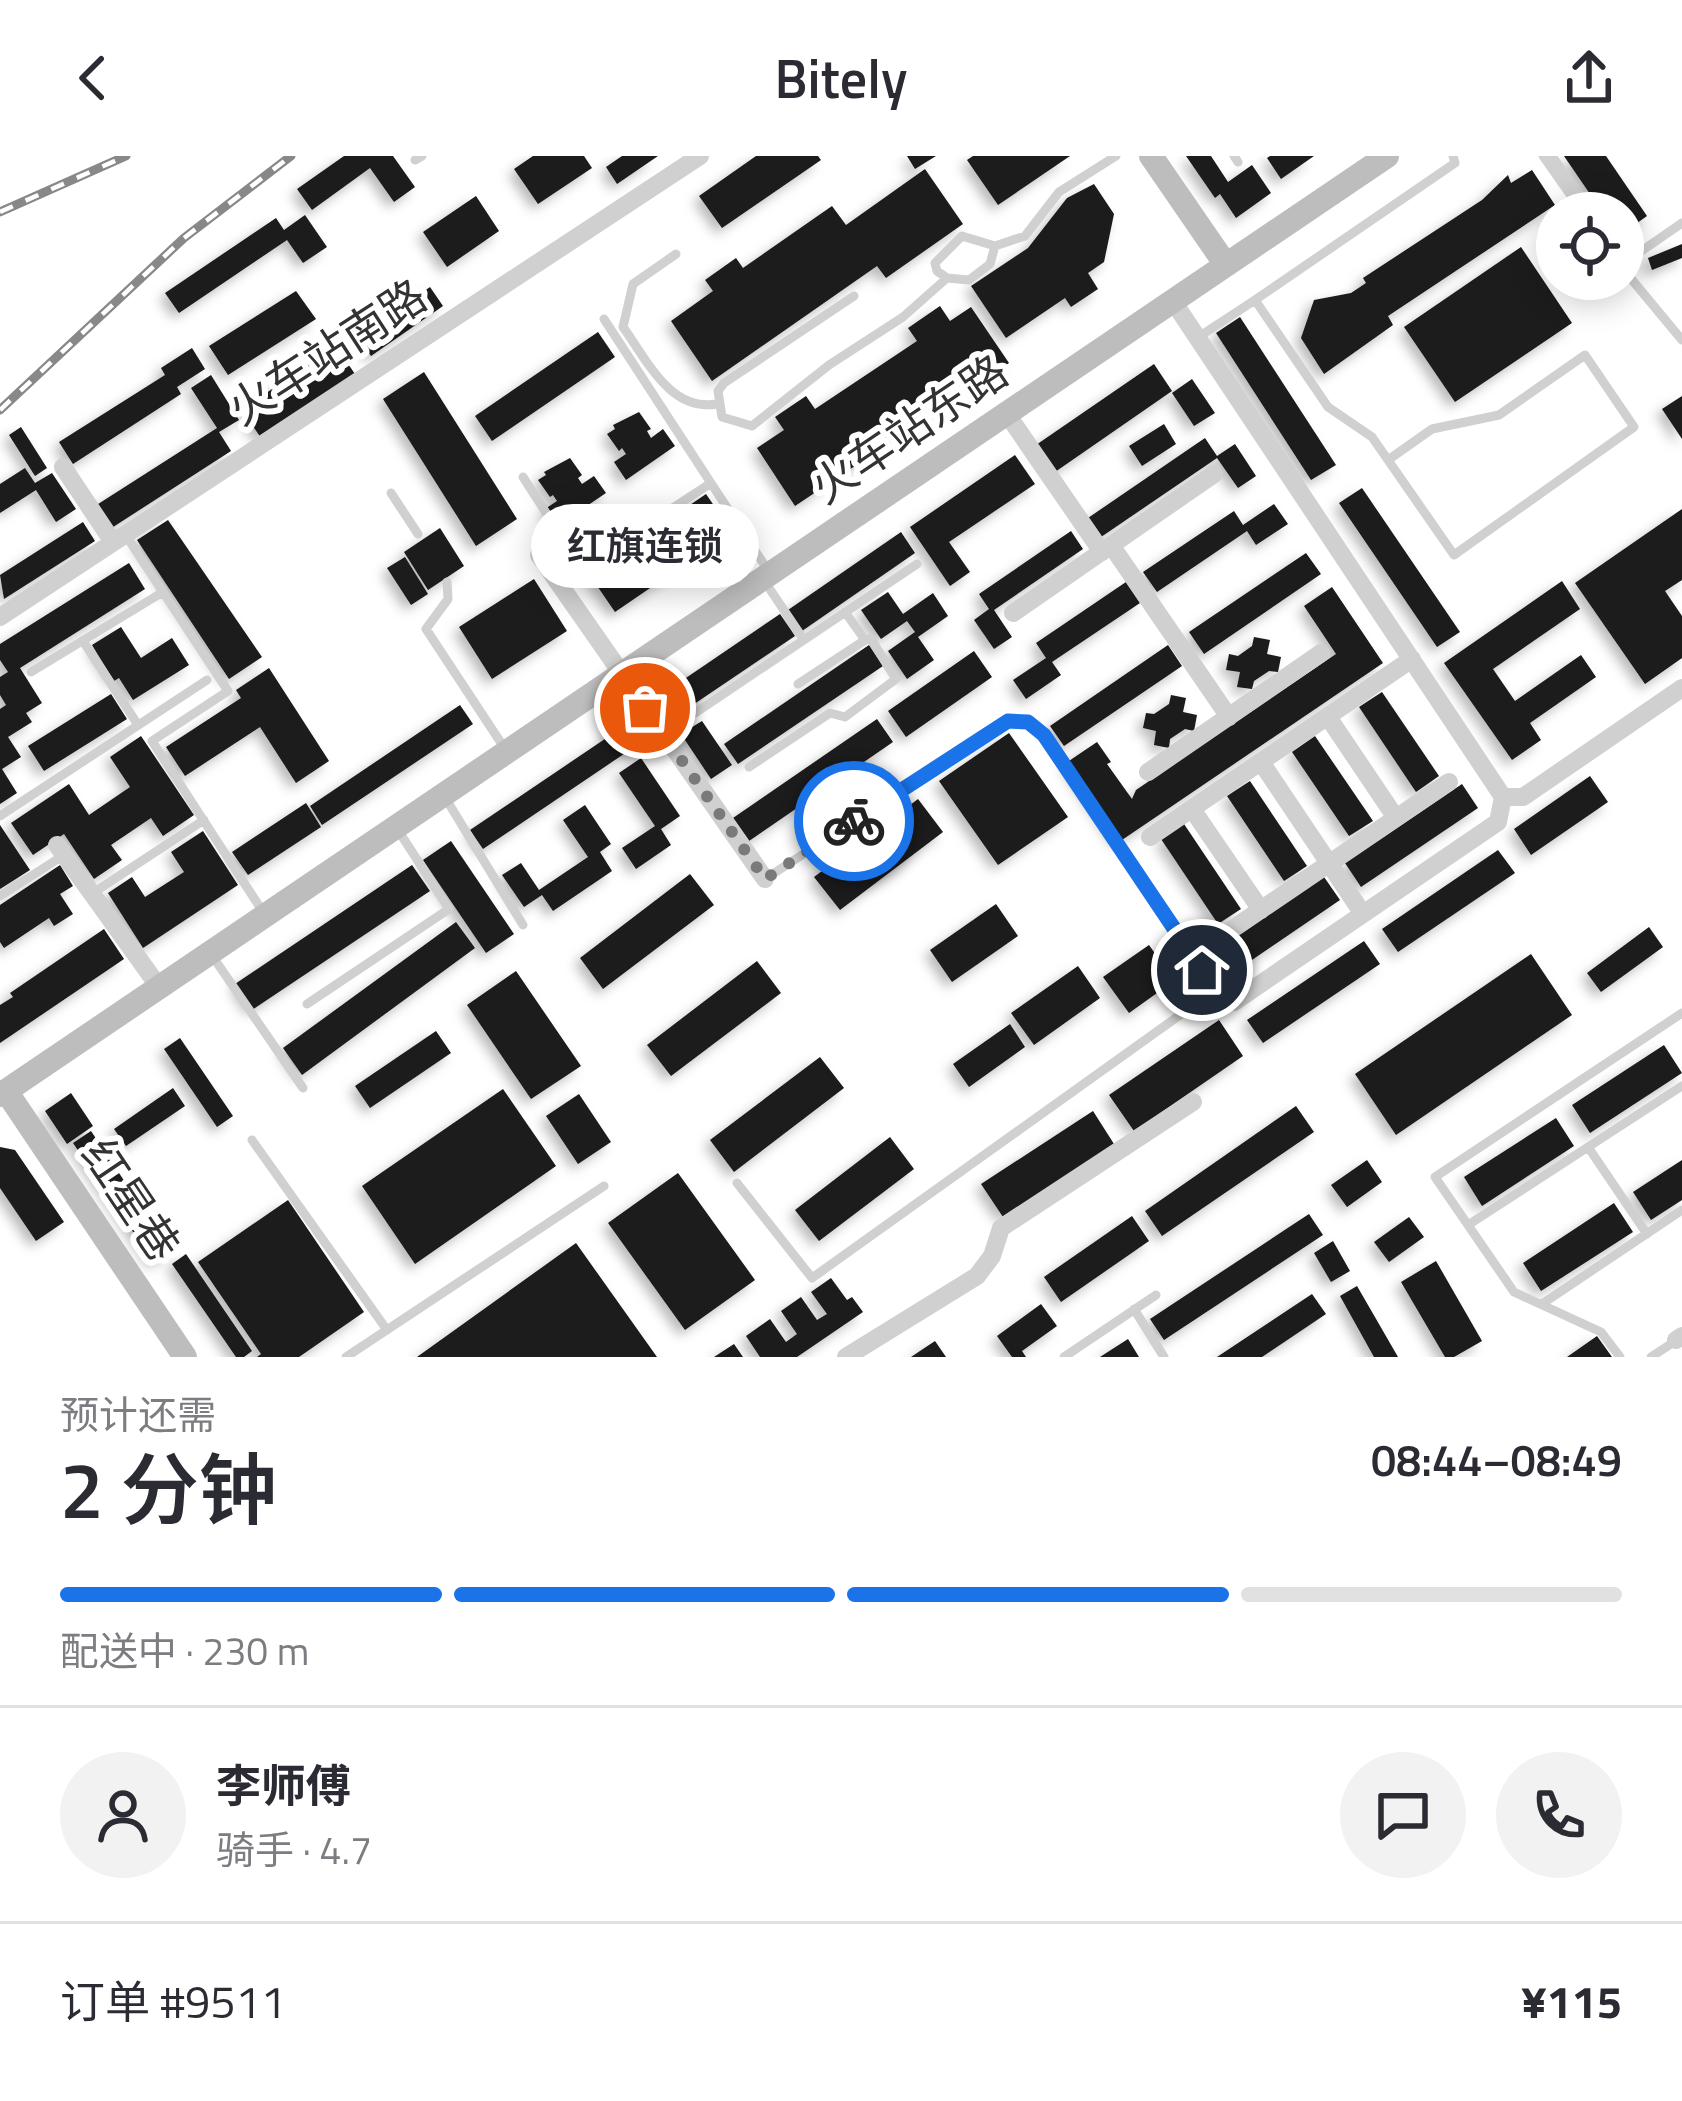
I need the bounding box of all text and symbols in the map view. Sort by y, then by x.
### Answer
text: Bitely [774,37,908,119]
icon: back [60,45,126,111]
icon: share [1556,45,1622,111]
map controls [1536,192,1644,300]
button: locate [1536,192,1644,300]
street label: 火车站南路 [214,261,439,441]
street label: 火车站东路 [796,337,1021,519]
callout: 红旗连锁 [531,504,759,588]
text: 红旗连锁 [567,516,723,575]
pin [594,657,696,759]
icon: bag [612,675,678,741]
courier [794,761,914,881]
icon: bike [821,788,887,854]
pin [1151,919,1253,1021]
icon: home [1169,937,1235,1003]
street label: 红星巷 [66,1124,198,1274]
text: 预计还需 [60,1385,216,1444]
text: 08:44–08:49 [1371,1425,1622,1493]
text: 2 分钟 [60,1430,277,1548]
text: 配送中 · 230 m [60,1621,309,1680]
text: 李师傅 [216,1751,351,1819]
button: person [60,1752,186,1878]
button: chat [1340,1752,1466,1878]
button: phone [1496,1752,1622,1878]
text: 骑手 · 4.7 [216,1820,372,1879]
text: 订单 #9511 [60,1967,286,2035]
text: ¥115 [1521,1967,1622,2035]

